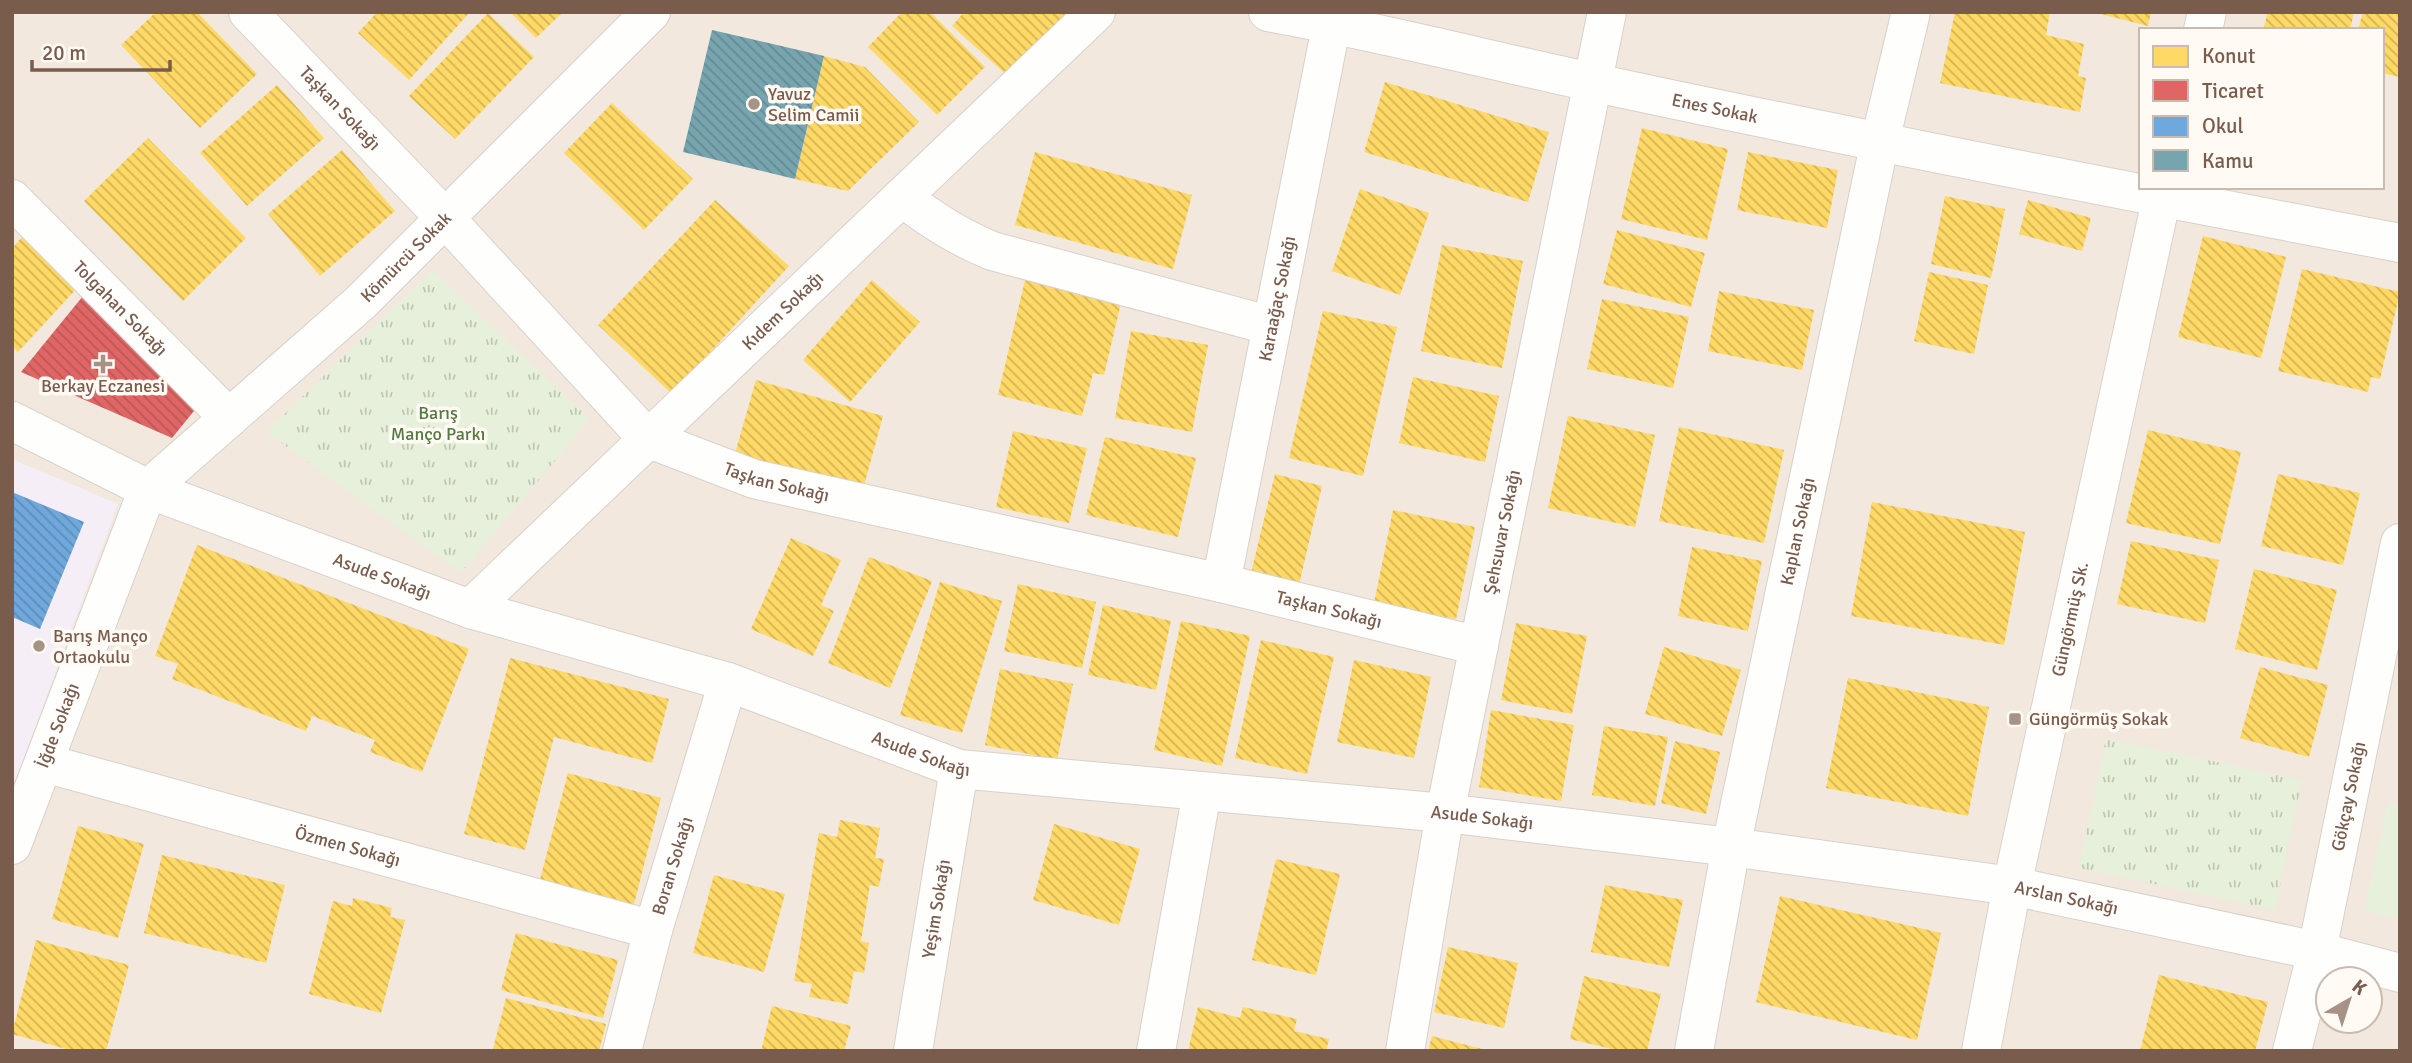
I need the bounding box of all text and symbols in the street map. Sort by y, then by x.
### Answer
scale bar [32,28,170,72]
legend [2139,28,2384,189]
text: 20 m [42,40,86,66]
text: Konut [2202,43,2255,69]
street label: Taşkan Sokağı [295,61,385,155]
text: Ticaret [2202,78,2264,104]
place label: Yavuz Selim Camii [768,83,859,126]
street label: Enes Sokak [1670,89,1760,128]
marker: Yavuz Selim Camii [746,96,762,112]
text: Okul [2202,113,2244,139]
text: Kamu [2202,148,2253,174]
street label: Kömürcü Sokak [356,207,456,307]
street label: Karaağaç Sokağı [1254,234,1300,363]
street label: Tolgahan Sokağı [69,256,172,361]
street label: Kıdem Sokağı [737,267,828,355]
marker: Berkay Eczanesi [95,356,111,372]
place label: Berkay Eczanesi [41,375,165,397]
park label: Barış Manço Parkı [391,402,485,445]
street label: Taşkan Sokağı [721,457,831,506]
street label: Şehsuvar Sokağı [1479,468,1525,596]
street label: Kaplan Sokağı [1776,475,1820,587]
street label: Asude Sokağı [330,548,434,605]
street label: Güngörmüş Sk. [2047,560,2093,678]
street label: Taşkan Sokağı [1274,586,1384,633]
place label: Barış Manço Ortaokulu [53,625,148,668]
marker: Barış Manço Ortaokulu [31,638,47,654]
street label: İğde Sokağı [31,680,84,771]
place label: Güngörmüş Sokak [2029,708,2168,730]
marker: Güngörmüş Sokak [2007,711,2023,727]
street label: Asude Sokağı [869,726,971,781]
street label: Gökçay Sokağı [2327,740,2370,853]
street label: Asude Sokağı [1430,801,1535,834]
street label: Boran Sokağı [647,814,698,918]
street label: Özmen Sokağı [292,821,403,871]
street label: Yeşim Sokağı [917,858,955,960]
street label: Arslan Sokağı [2012,876,2120,919]
north arrow [2314,965,2384,1035]
text: K [2347,975,2371,1001]

